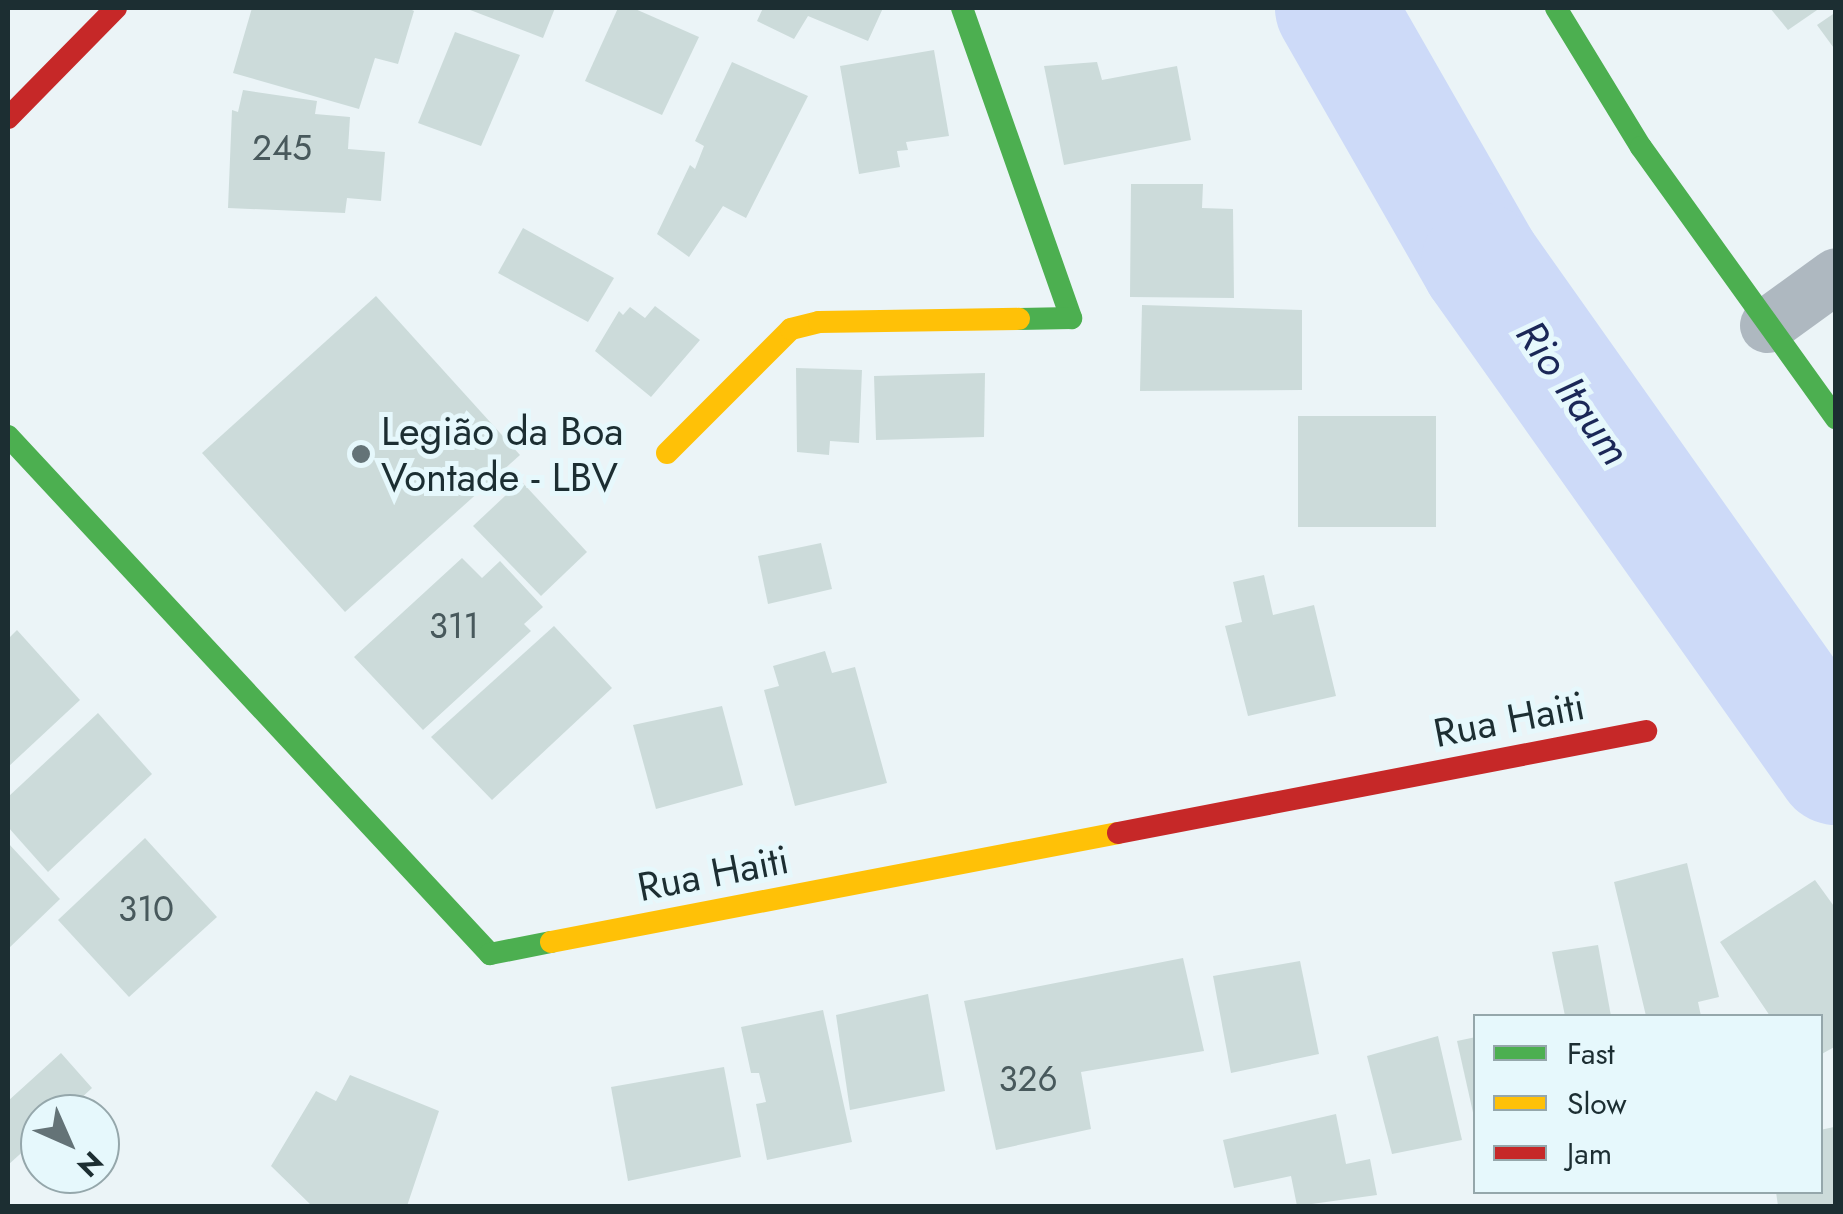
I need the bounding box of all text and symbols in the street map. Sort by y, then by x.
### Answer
house number: 245 [252,127,312,169]
water label: Rio Itaum [1505,311,1641,475]
place label: Legião da Boa Vontade - LBV [381,407,623,501]
marker: Legião da Boa Vontade - LBV [350,443,372,465]
house number: 311 [429,605,479,647]
street label: Rua Haiti [1429,681,1589,757]
street label: Rua Haiti [633,835,793,911]
house number: 310 [118,888,174,930]
legend [1473,1014,1823,1194]
text: Fast [1567,1032,1615,1075]
house number: 326 [998,1058,1058,1100]
text: Slow [1567,1082,1627,1125]
north arrow [20,1094,120,1194]
text: Jam [1567,1132,1612,1175]
text: N [68,1142,113,1187]

